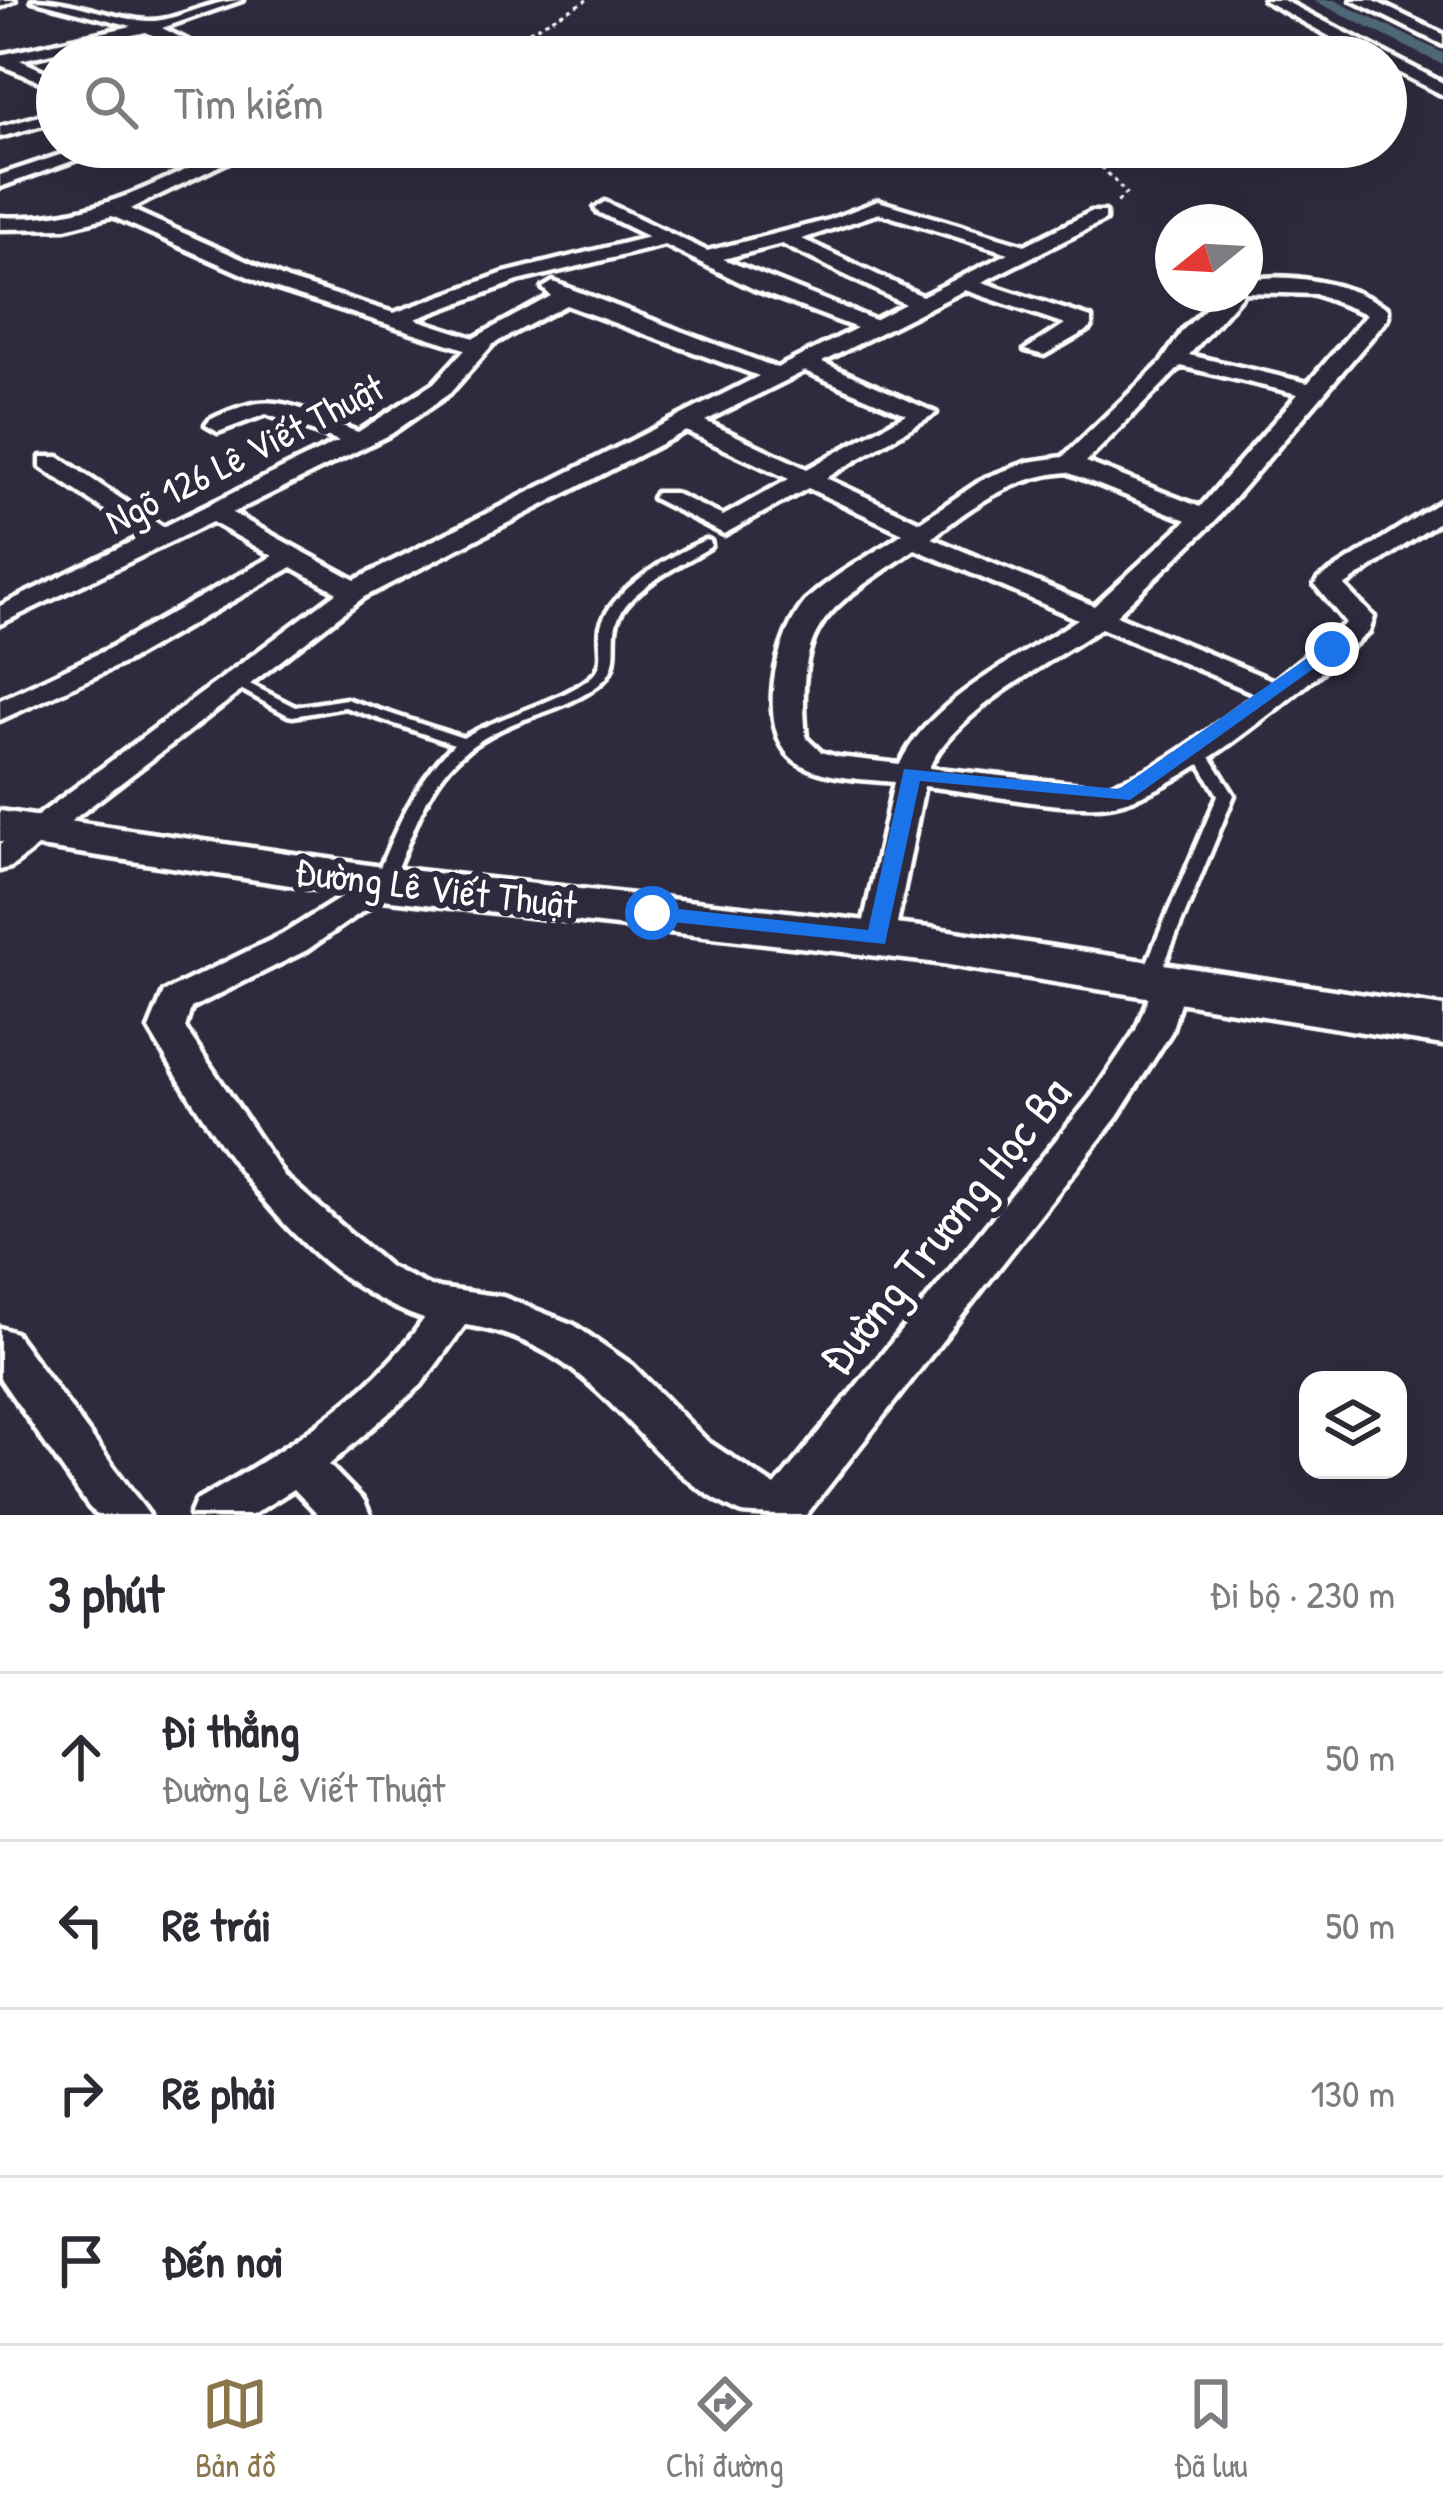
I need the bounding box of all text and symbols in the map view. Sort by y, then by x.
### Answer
search box [36,36,1407,168]
icon: search [78,69,144,135]
text: Tìm kiếm [174,72,323,133]
north arrow [1155,204,1263,312]
street label: Ngõ 126 Lê Viết Thuật [96,360,393,546]
route end [1305,622,1359,676]
street label: Đường Lê Viết Thuật [292,843,580,931]
route start [625,886,679,940]
street label: Đường Trương Học Ba [803,1062,1085,1388]
map controls [1299,1371,1407,1479]
button: layers [1299,1371,1407,1479]
text: 3 phút [48,1559,164,1628]
text: Đi bộ · 230 m [1210,1567,1395,1620]
text: Đi thẳng [162,1700,300,1761]
icon: ahead [48,1724,114,1790]
text: 50 m [1326,1730,1395,1783]
text: Đường Lê Viết Thuật [162,1761,445,1814]
icon: left [48,1892,114,1958]
text: Rẽ trái [162,1894,271,1955]
text: 50 m [1326,1898,1395,1951]
icon: right [48,2060,114,2126]
text: Rẽ phải [162,2062,277,2123]
text: 130 m [1310,2066,1395,2119]
icon: arrive [48,2228,114,2294]
text: Đến nơi [162,2230,284,2291]
tab: Bản đồ [195,2371,275,2487]
tab: Chỉ đường [666,2371,784,2487]
tab: Đã lưu [1174,2371,1248,2487]

